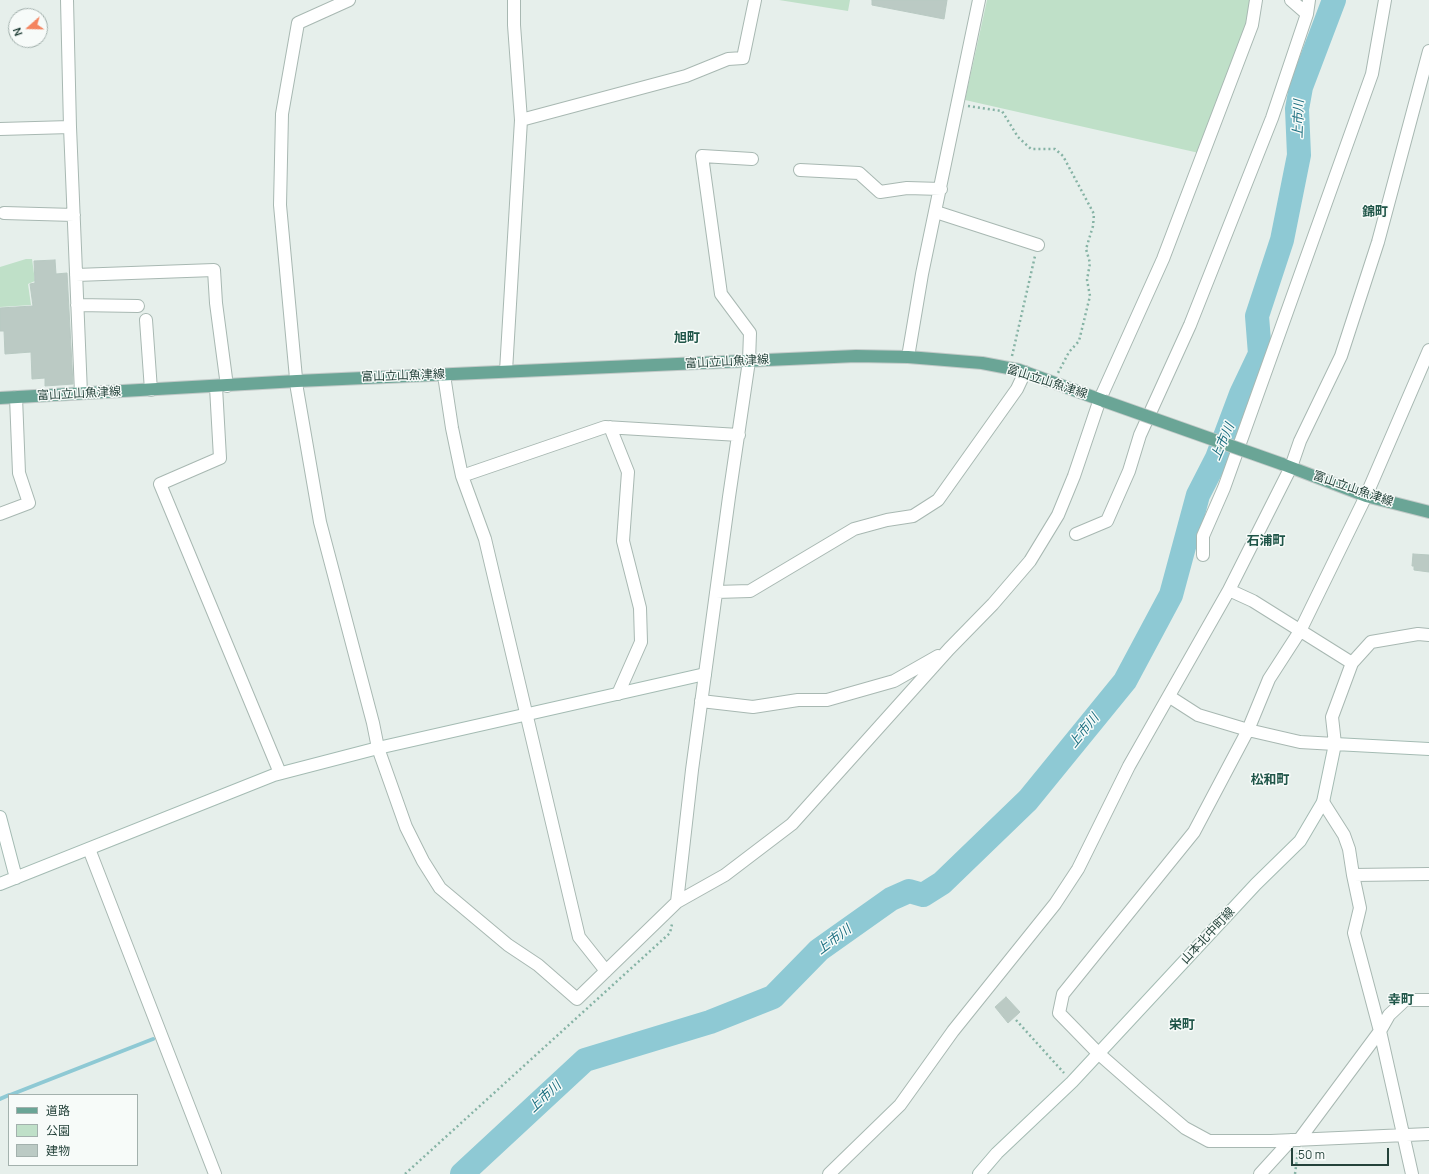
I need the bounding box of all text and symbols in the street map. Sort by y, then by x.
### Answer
north arrow [8,8,48,48]
text: N [9,26,26,38]
water label: 上市川 [1291,99,1307,139]
district label: 錦町 [1362,204,1388,220]
district label: 旭町 [674,330,700,346]
street label: 富山立山魚津線 [685,353,769,371]
street label: 富山立山魚津線 [1005,362,1089,402]
street label: 富山立山魚津線 [361,367,445,385]
street label: 富山立山魚津線 [37,385,121,403]
water label: 上市川 [1208,421,1238,463]
street label: 富山立山魚津線 [1311,469,1395,509]
district label: 石浦町 [1247,533,1285,549]
water label: 上市川 [1066,711,1102,751]
district label: 松和町 [1251,772,1289,788]
street label: 山本北中町線 [1178,905,1238,967]
water label: 上市川 [814,922,854,958]
district label: 幸町 [1388,992,1414,1008]
district label: 栄町 [1169,1017,1195,1033]
water label: 上市川 [525,1078,565,1116]
legend [8,1094,138,1166]
text: 道路 [46,1102,70,1119]
text: 公園 [46,1122,70,1139]
scale bar [1293,1140,1391,1166]
text: 建物 [46,1142,70,1159]
text: 50 m [1298,1146,1325,1163]

